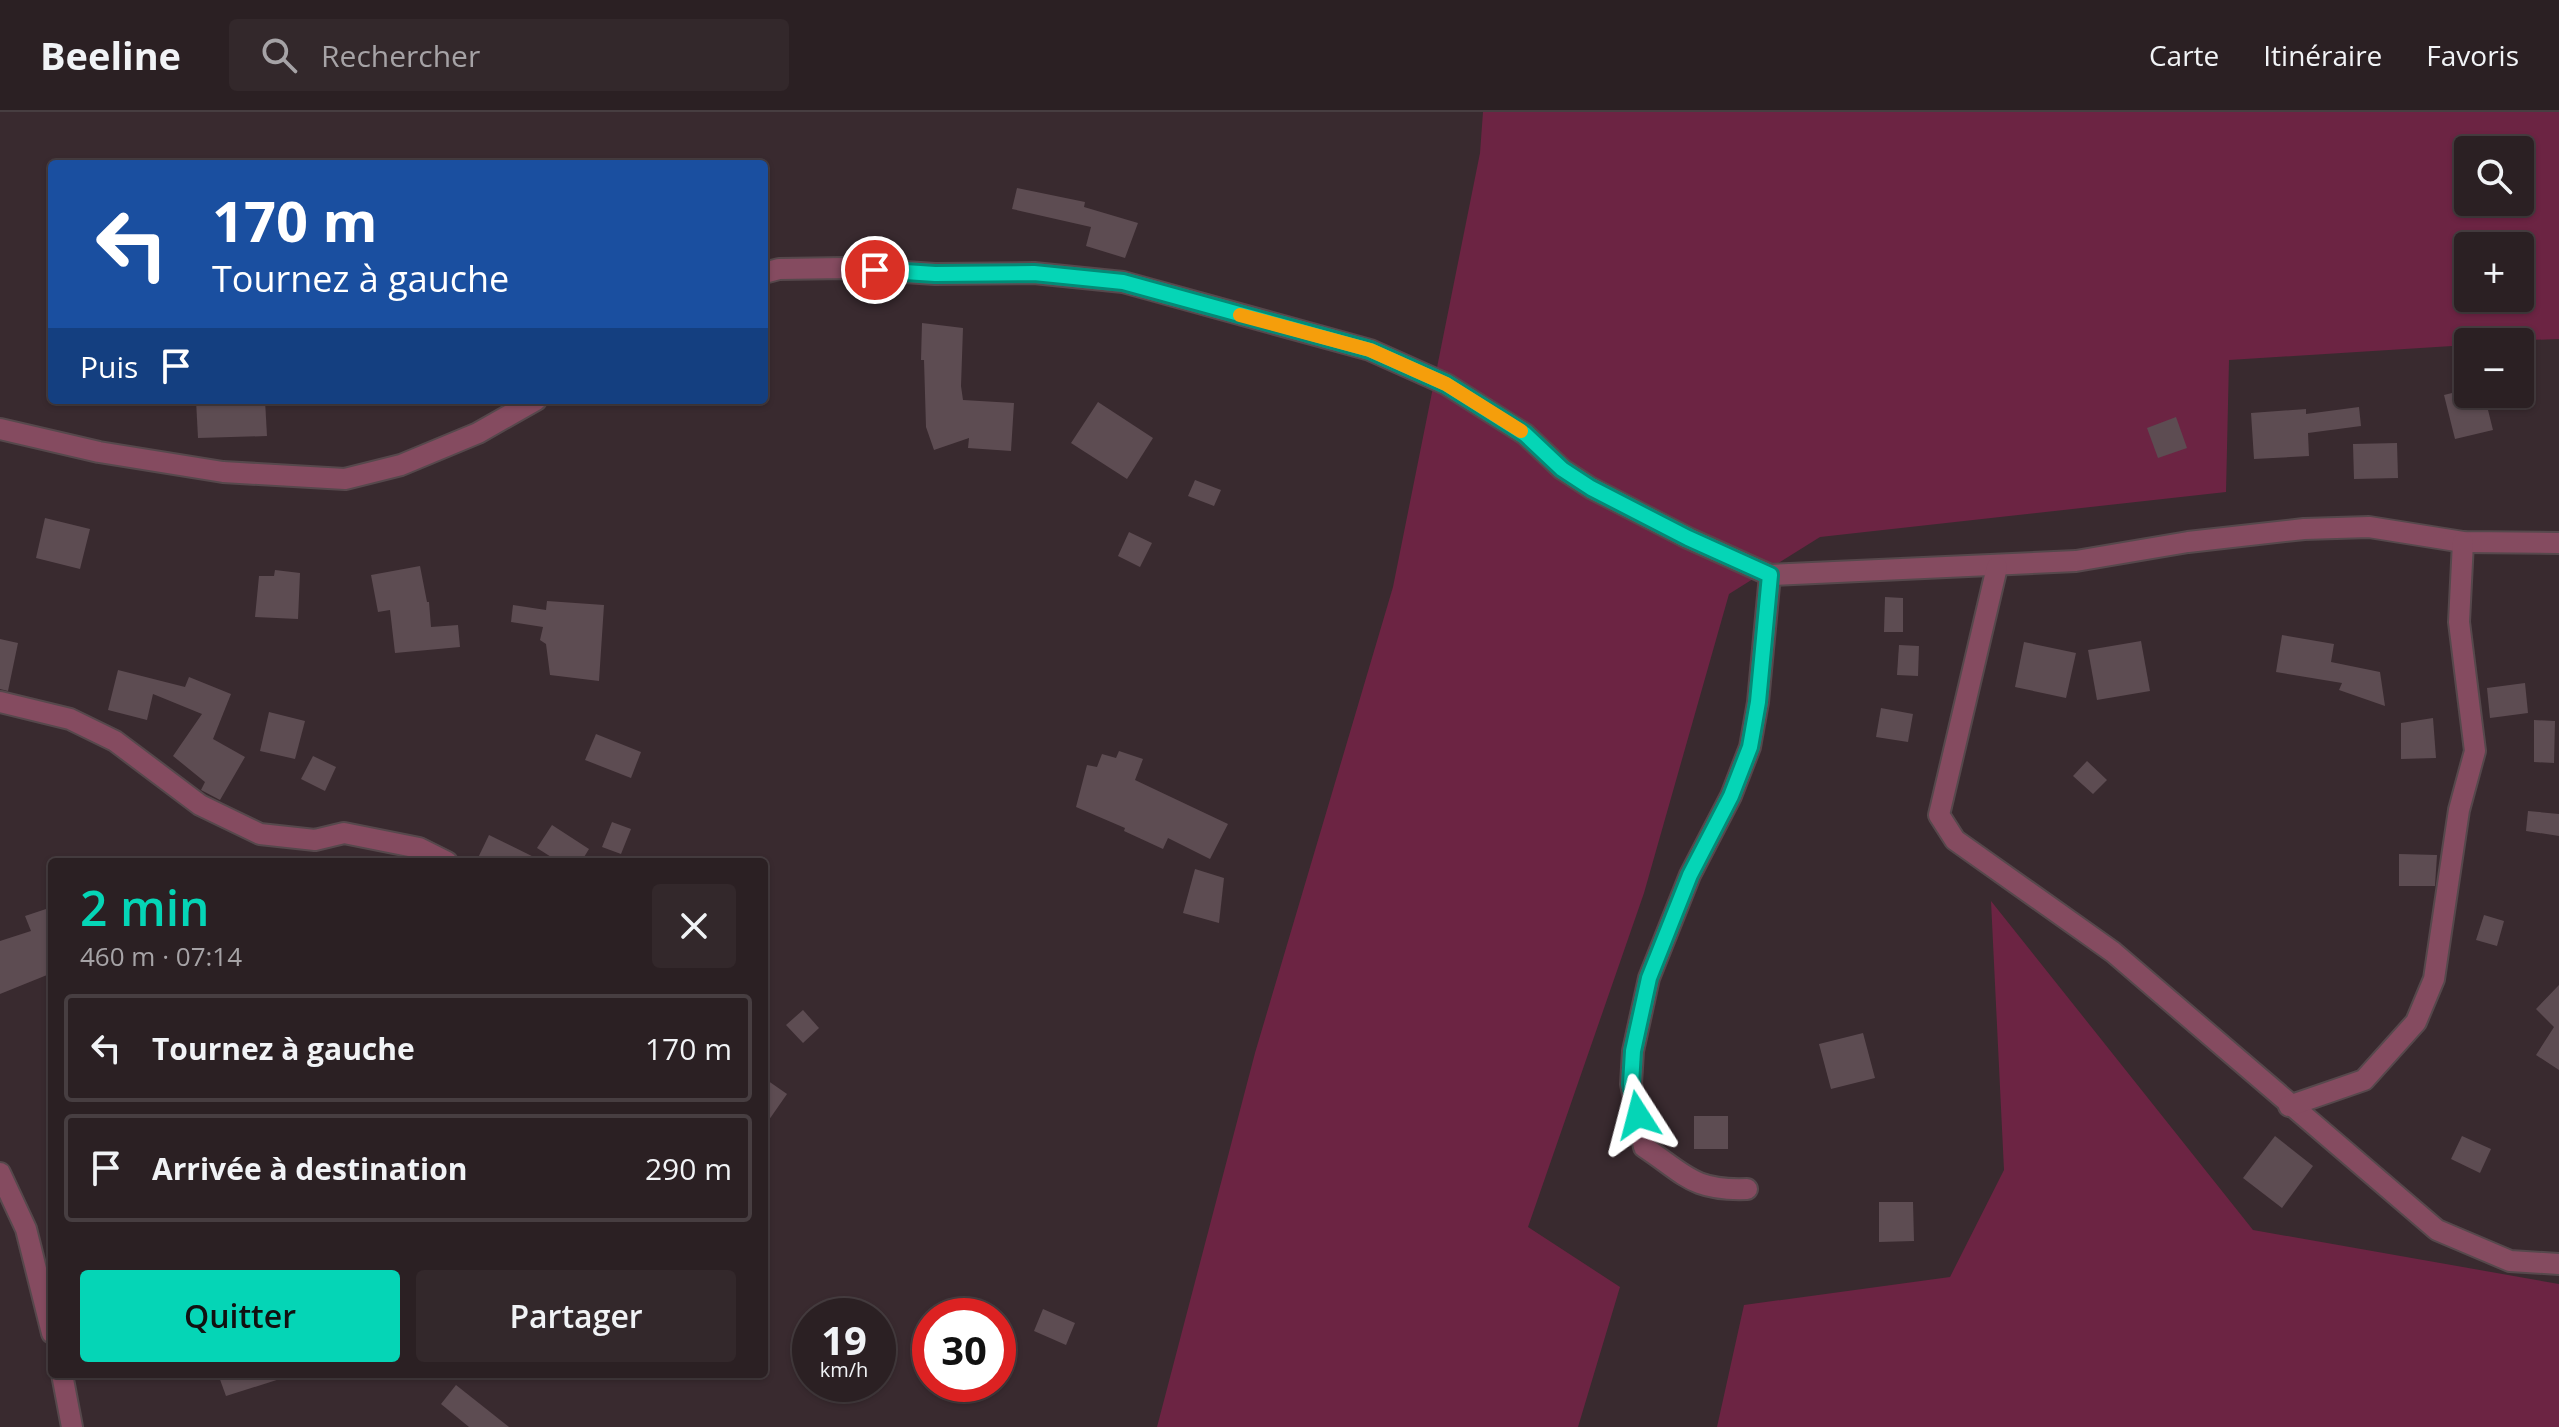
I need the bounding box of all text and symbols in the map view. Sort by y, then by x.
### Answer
search box [229,19,789,91]
text: Beeline [40,29,181,81]
icon: search [257,33,301,77]
text: Rechercher [321,35,480,76]
text: Carte [2149,36,2219,74]
text: Itinéraire [2263,36,2382,74]
text: Favoris [2426,36,2519,74]
map controls [2454,136,2534,408]
button: search [2454,136,2534,216]
text: 170 m [212,182,378,258]
icon: left [80,192,184,296]
button: + [2454,232,2534,312]
pin [841,236,909,304]
icon: arrive [853,248,897,292]
text: Tournez à gauche [212,254,509,303]
button: − [2454,328,2534,408]
icon: arrive [154,344,198,388]
text: Puis [80,346,138,387]
text: 2 min [80,875,210,940]
button: close [652,884,736,968]
text: 460 m · 07:14 [80,938,242,974]
icon: left [84,1026,128,1070]
text: Tournez à gauche [152,1028,415,1069]
text: 170 m [645,1028,732,1069]
position arrow [1596,1073,1680,1157]
icon: arrive [84,1146,128,1190]
text: Arrivée à destination [152,1148,467,1189]
text: 290 m [645,1148,732,1189]
button: Quitter [80,1270,400,1362]
button: Partager [416,1270,736,1362]
speed limit sign: 30 [912,1298,1016,1402]
text: 19 [821,1312,867,1367]
text: km/h [820,1356,868,1383]

